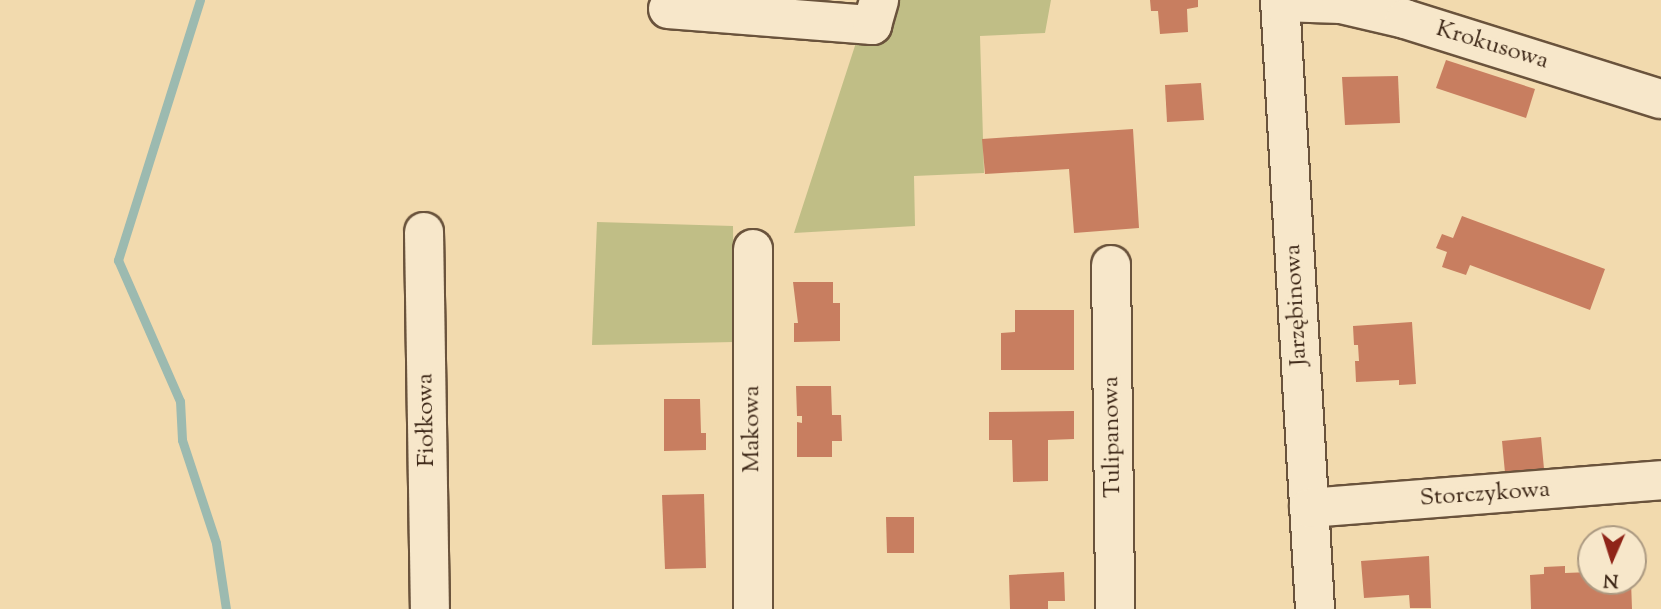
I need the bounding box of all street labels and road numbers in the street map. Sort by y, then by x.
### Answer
street label: Krokusowa [1432,15,1552,77]
street label: Jarzębinowa [1279,243,1315,367]
street label: Fiołkowa [412,373,442,467]
street label: Tulipanowa [1098,376,1128,498]
street label: Makowa [739,385,767,473]
street label: Storczykowa [1419,476,1551,514]

